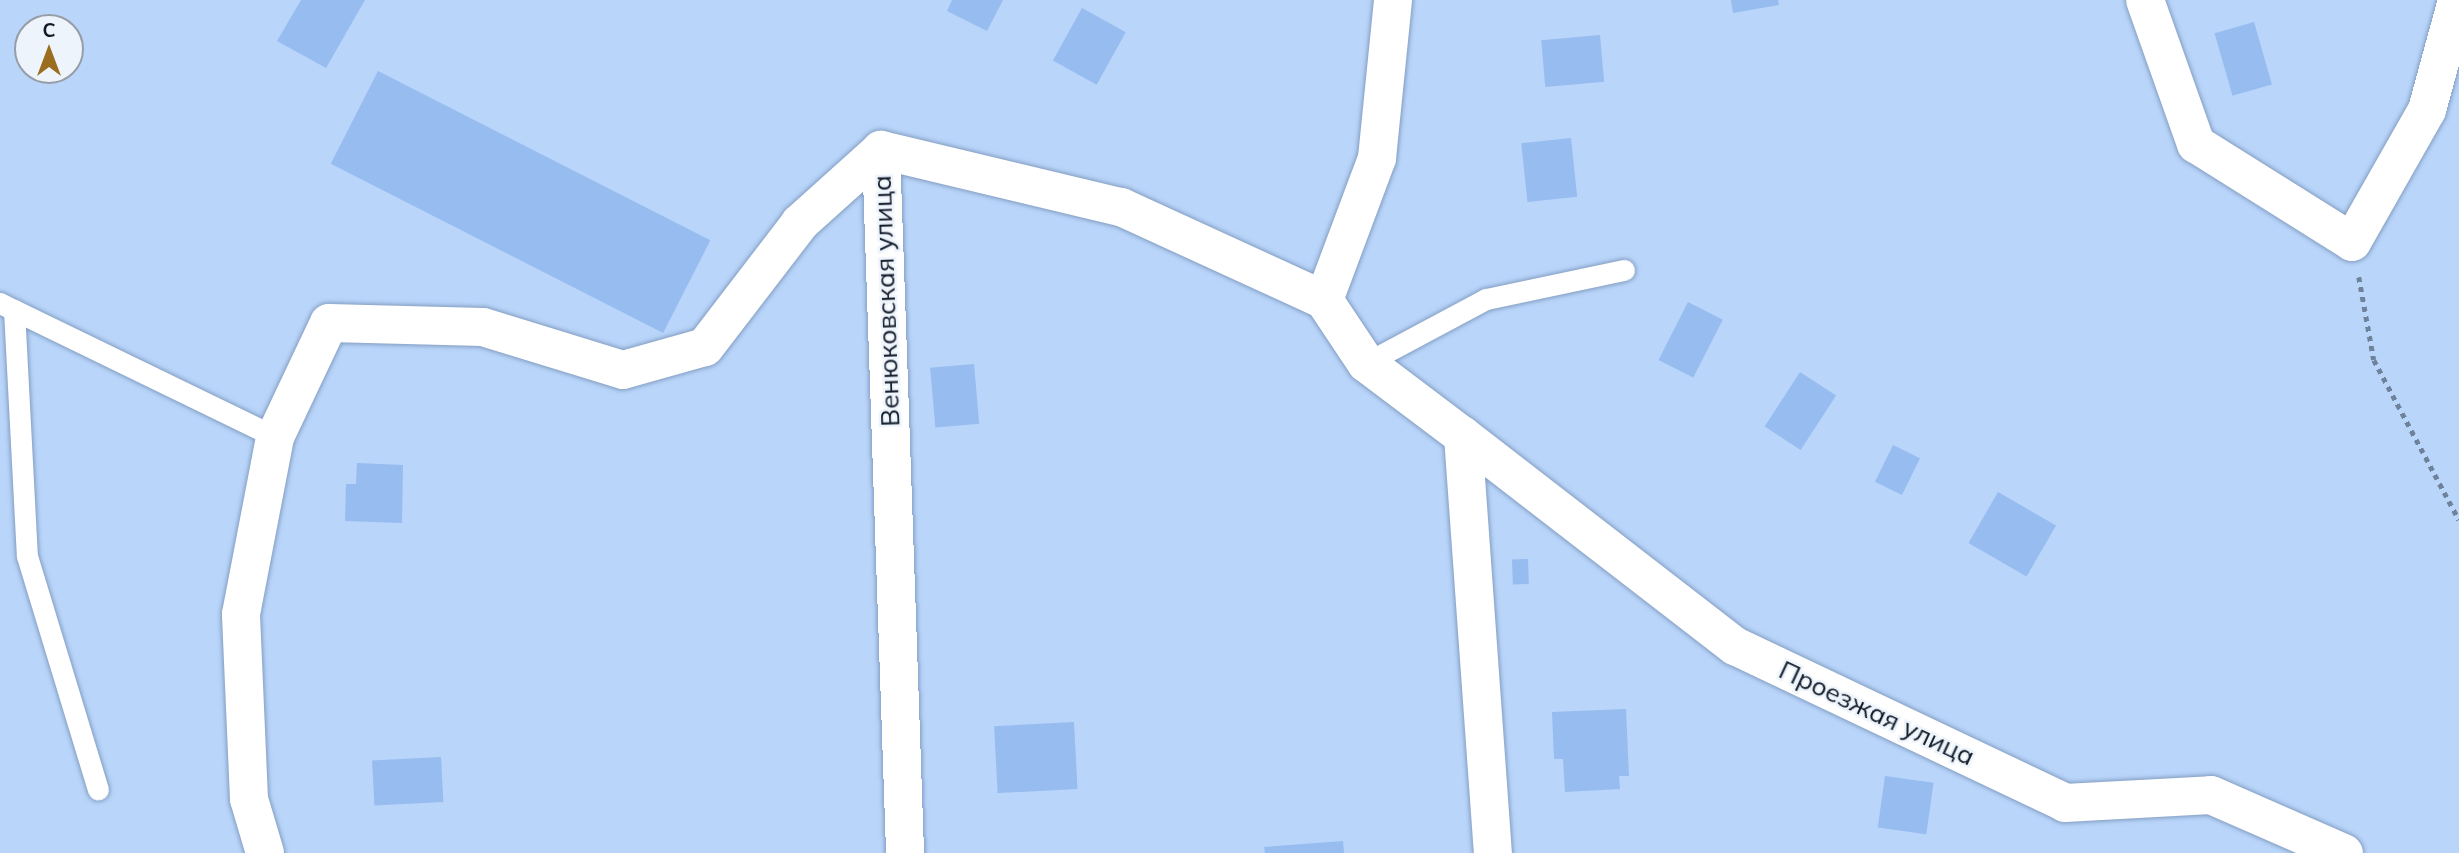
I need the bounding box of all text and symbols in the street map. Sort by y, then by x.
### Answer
north arrow [14,14,84,84]
text: С [42,18,56,42]
street label: Венюковская улица [866,175,906,427]
street label: Проезжая улица [1774,654,1980,772]

